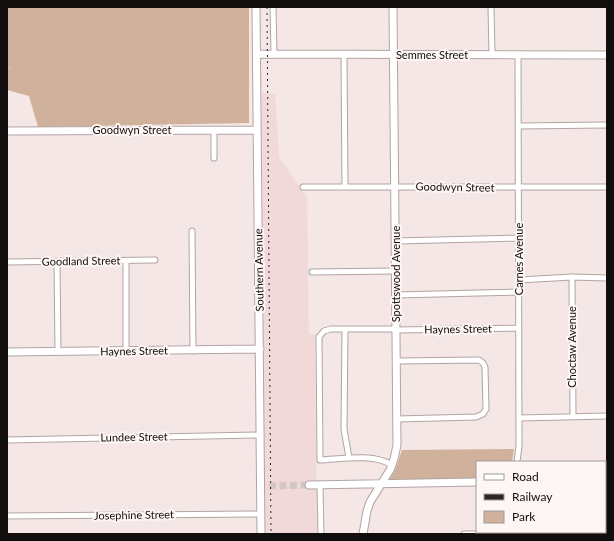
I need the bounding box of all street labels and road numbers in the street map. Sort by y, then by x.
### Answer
street label: Semmes Street [396,48,468,61]
street label: Goodwyn Street [93,123,171,136]
street label: Goodwyn Street [415,179,495,194]
street label: Carnes Avenue [512,223,525,295]
street label: Spottswood Avenue [389,226,402,322]
street label: Southern Avenue [251,228,266,312]
street label: Goodland Street [42,253,121,268]
street label: Choctaw Avenue [565,306,578,388]
street label: Haynes Street [424,321,492,336]
street label: Haynes Street [100,343,168,358]
street label: Lundee Street [100,429,168,444]
street label: Josephine Street [94,507,174,522]

